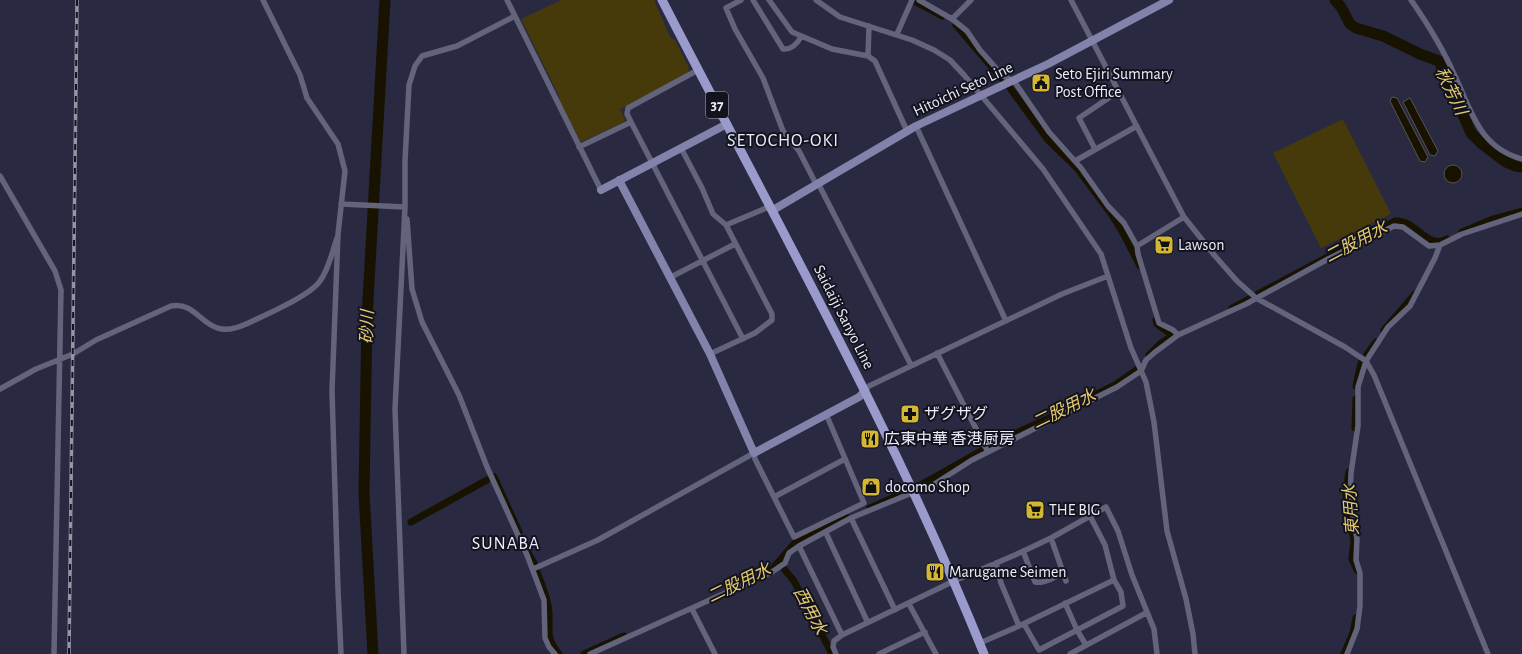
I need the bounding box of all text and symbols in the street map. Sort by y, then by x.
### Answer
street label: Hitoichi Seto Line [910,59,1016,119]
water label: 秋芳川 [1432,64,1472,119]
place label: Seto Ejiri Summary Post Office [1055,66,1173,100]
public building icon: Seto Ejiri Summary Post Office [1030,72,1052,94]
road number: 37 [706,92,728,118]
district label: SETOCHO-OKI [727,132,839,150]
water label: 二股用水 [1322,217,1392,265]
supermarket icon: Lawson [1153,234,1175,256]
place label: Lawson [1178,237,1225,253]
street label: Saidaiji Sanyo Line [810,262,877,372]
water label: 砂川 [357,308,376,344]
water label: 二股用水 [1029,385,1100,432]
pharmacy icon: ザグザグ [899,403,921,425]
place label: ザグザグ [924,405,988,422]
restaurant icon: 広東中華 香港厨房 [859,428,881,450]
place label: 広東中華 香港厨房 [884,430,1015,447]
shop icon: docomo Shop [860,476,882,498]
place label: docomo Shop [885,479,970,495]
water label: 東用水 [1340,482,1361,536]
supermarket icon: THE BIG [1024,499,1046,521]
place label: THE BIG [1049,502,1100,518]
district label: SUNABA [472,535,540,553]
water label: 二股用水 [704,559,775,606]
restaurant icon: Marugame Seimen [924,561,946,583]
place label: Marugame Seimen [949,564,1067,580]
water label: 西用水 [791,584,831,639]

